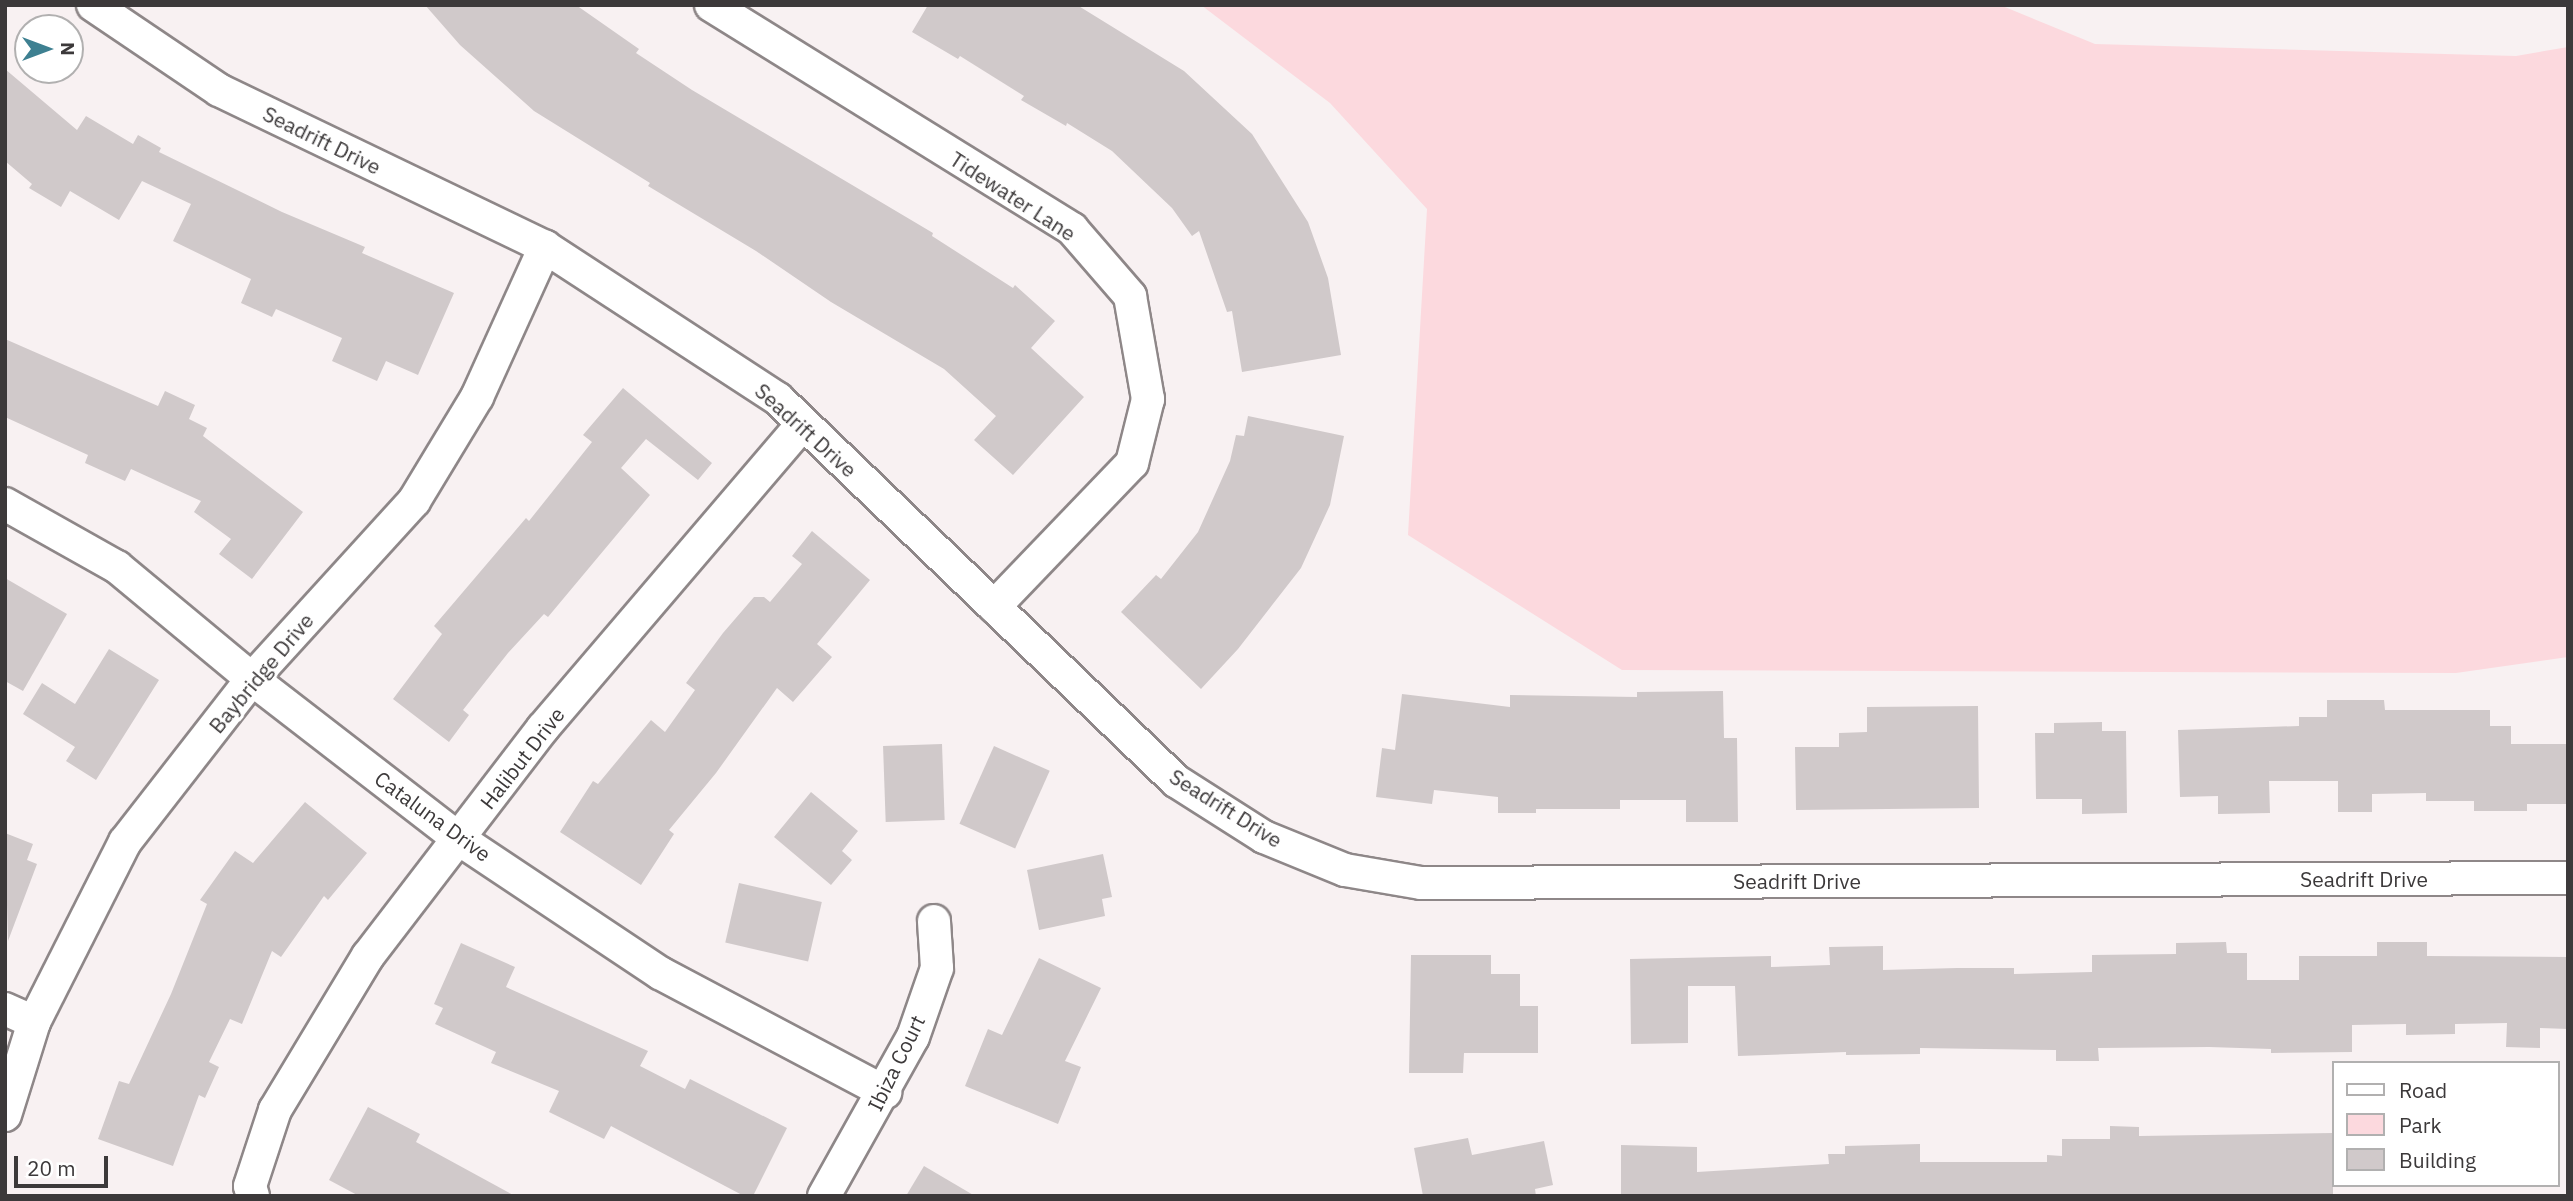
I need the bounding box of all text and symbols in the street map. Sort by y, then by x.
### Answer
north arrow [14,14,84,84]
text: N [56,42,80,56]
street label: Seadrift Drive [259,101,385,179]
street label: Tidewater Lane [945,146,1081,246]
street label: Seadrift Drive [750,378,862,482]
street label: Baybridge Drive [204,608,318,738]
street label: Halibut Drive [474,702,570,814]
street label: Seadrift Drive [1165,763,1287,853]
street label: Cataluna Drive [370,765,496,867]
street label: Seadrift Drive [2300,866,2428,892]
street label: Seadrift Drive [1733,868,1861,894]
street label: Ibiza Court [862,1011,930,1115]
legend [2332,1061,2559,1187]
text: Road [2399,1076,2447,1104]
text: Park [2399,1111,2442,1139]
scale bar [18,1142,112,1186]
text: Building [2399,1146,2476,1174]
text: 20 m [27,1154,76,1182]

